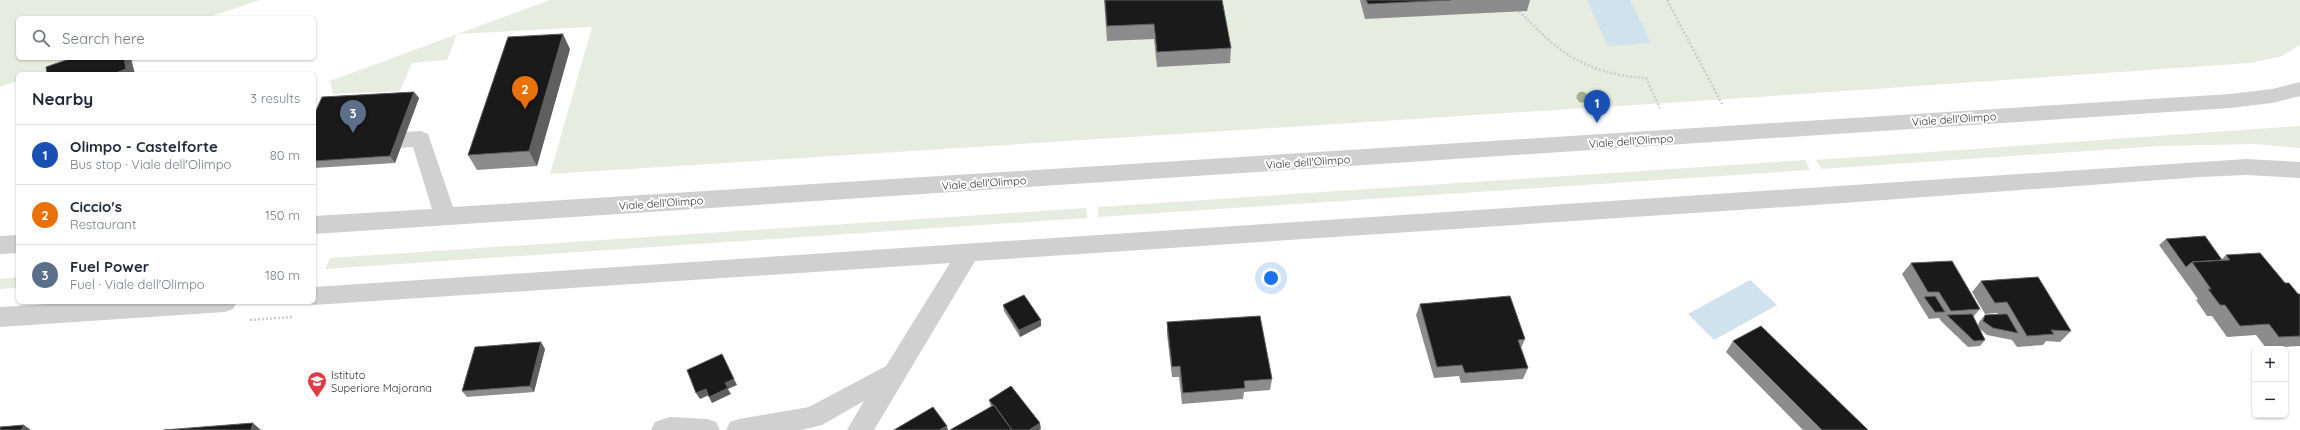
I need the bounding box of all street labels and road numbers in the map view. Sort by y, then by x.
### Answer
street label: Viale dell'Olimpo [1911,109,1997,129]
street label: Viale dell'Olimpo [1588,131,1674,151]
street label: Viale dell'Olimpo [1265,152,1351,172]
street label: Viale dell'Olimpo [941,173,1027,193]
street label: Viale dell'Olimpo [618,193,704,213]

